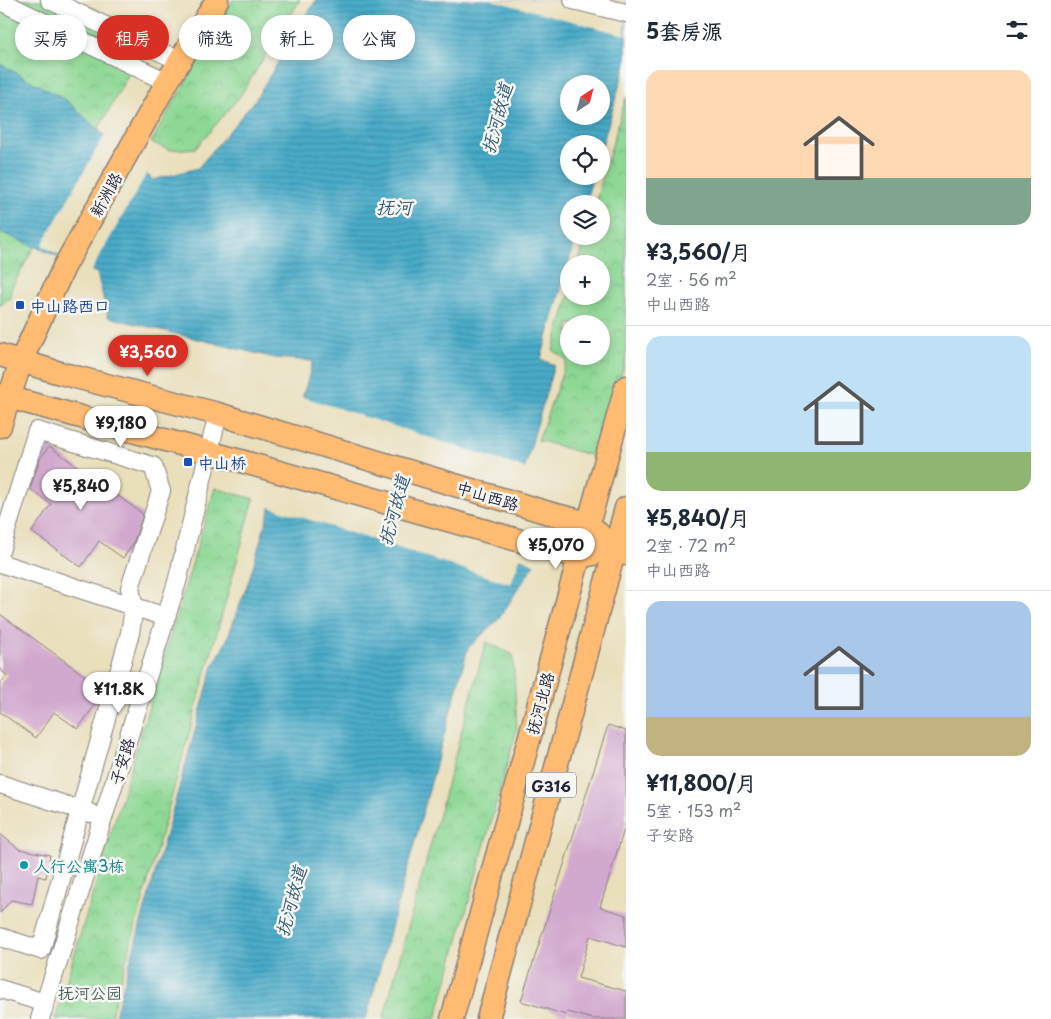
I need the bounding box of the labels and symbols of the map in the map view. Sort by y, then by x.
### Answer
north arrow [560,75,610,125]
water label: 抚河故道 [474,78,519,156]
street label: 新洲路 [83,167,127,221]
water label: 抚河 [376,193,415,220]
place label: 中山路西口 [30,293,110,317]
marker: 中山路西口 [14,299,26,311]
pin: ¥3,560 [107,334,189,377]
pin: ¥9,180 [80,406,162,448]
place label: 中山桥 [198,450,246,474]
marker: 中山桥 [182,456,194,468]
pin: ¥5,840 [40,468,122,511]
water label: 抚河故道 [371,470,416,548]
street label: 中山西路 [454,474,522,516]
pin: ¥5,070 [515,528,597,570]
street label: 抚河北路 [519,669,559,737]
pin: ¥11.8K [78,672,160,714]
street label: 子安路 [103,735,139,787]
road number: G316 [526,772,576,798]
place label: 人行公寓3栋 [34,853,125,877]
marker: 人行公寓3栋 [18,859,30,871]
water label: 抚河故道 [268,861,313,939]
park label: 抚河公园 [58,980,122,1004]

